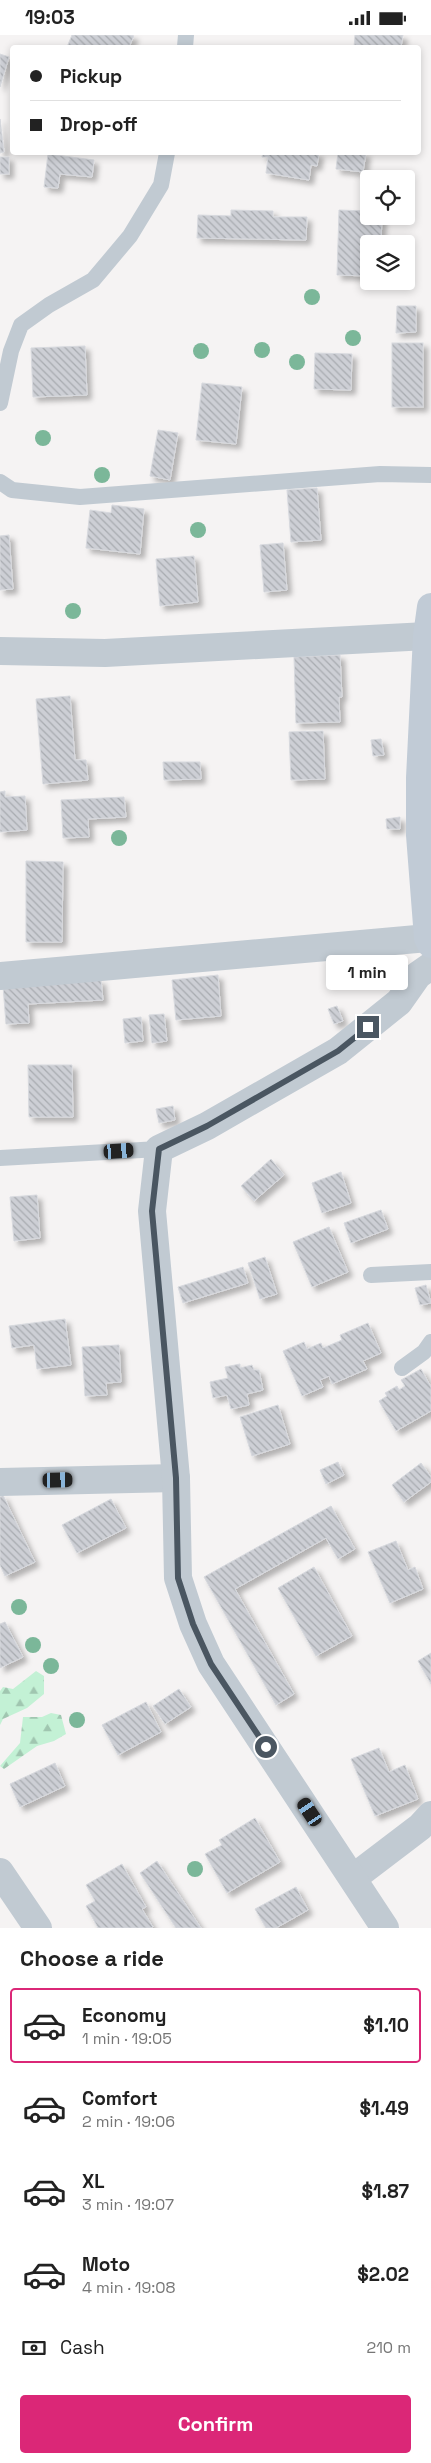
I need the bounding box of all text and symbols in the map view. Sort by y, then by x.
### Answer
text: 19:03 [25,5,75,30]
text: Pickup [60,64,122,89]
text: Drop-off [60,112,138,137]
map controls [360,170,415,290]
button: locate [360,170,415,225]
button: layers [360,235,415,290]
callout: 1 min [327,955,409,989]
text: 1 min [347,962,387,983]
route end [357,1016,379,1038]
car [103,1142,134,1160]
car [42,1472,73,1488]
route start [255,1736,277,1758]
car [295,1795,324,1829]
text: Choose a ride [20,1944,164,1972]
icon: car [22,2003,67,2048]
text: Economy [82,2003,166,2028]
text: $1.10 [363,2013,409,2038]
text: 1 min · 19:05 [82,2028,172,2049]
icon: car [22,2086,67,2131]
text: Comfort [82,2086,158,2111]
text: $1.49 [359,2096,409,2121]
text: 2 min · 19:06 [82,2111,175,2132]
icon: car [22,2169,67,2214]
text: XL [82,2169,105,2194]
text: $1.87 [361,2179,409,2204]
text: 3 min · 19:07 [82,2194,174,2215]
icon: car [22,2252,67,2297]
text: Moto [82,2252,130,2277]
text: $2.02 [357,2262,409,2287]
text: 4 min · 19:08 [82,2277,176,2298]
icon: cash [20,2334,48,2362]
text: Cash [60,2335,105,2360]
text: 210 m [367,2337,411,2358]
button: Confirm [20,2395,411,2453]

